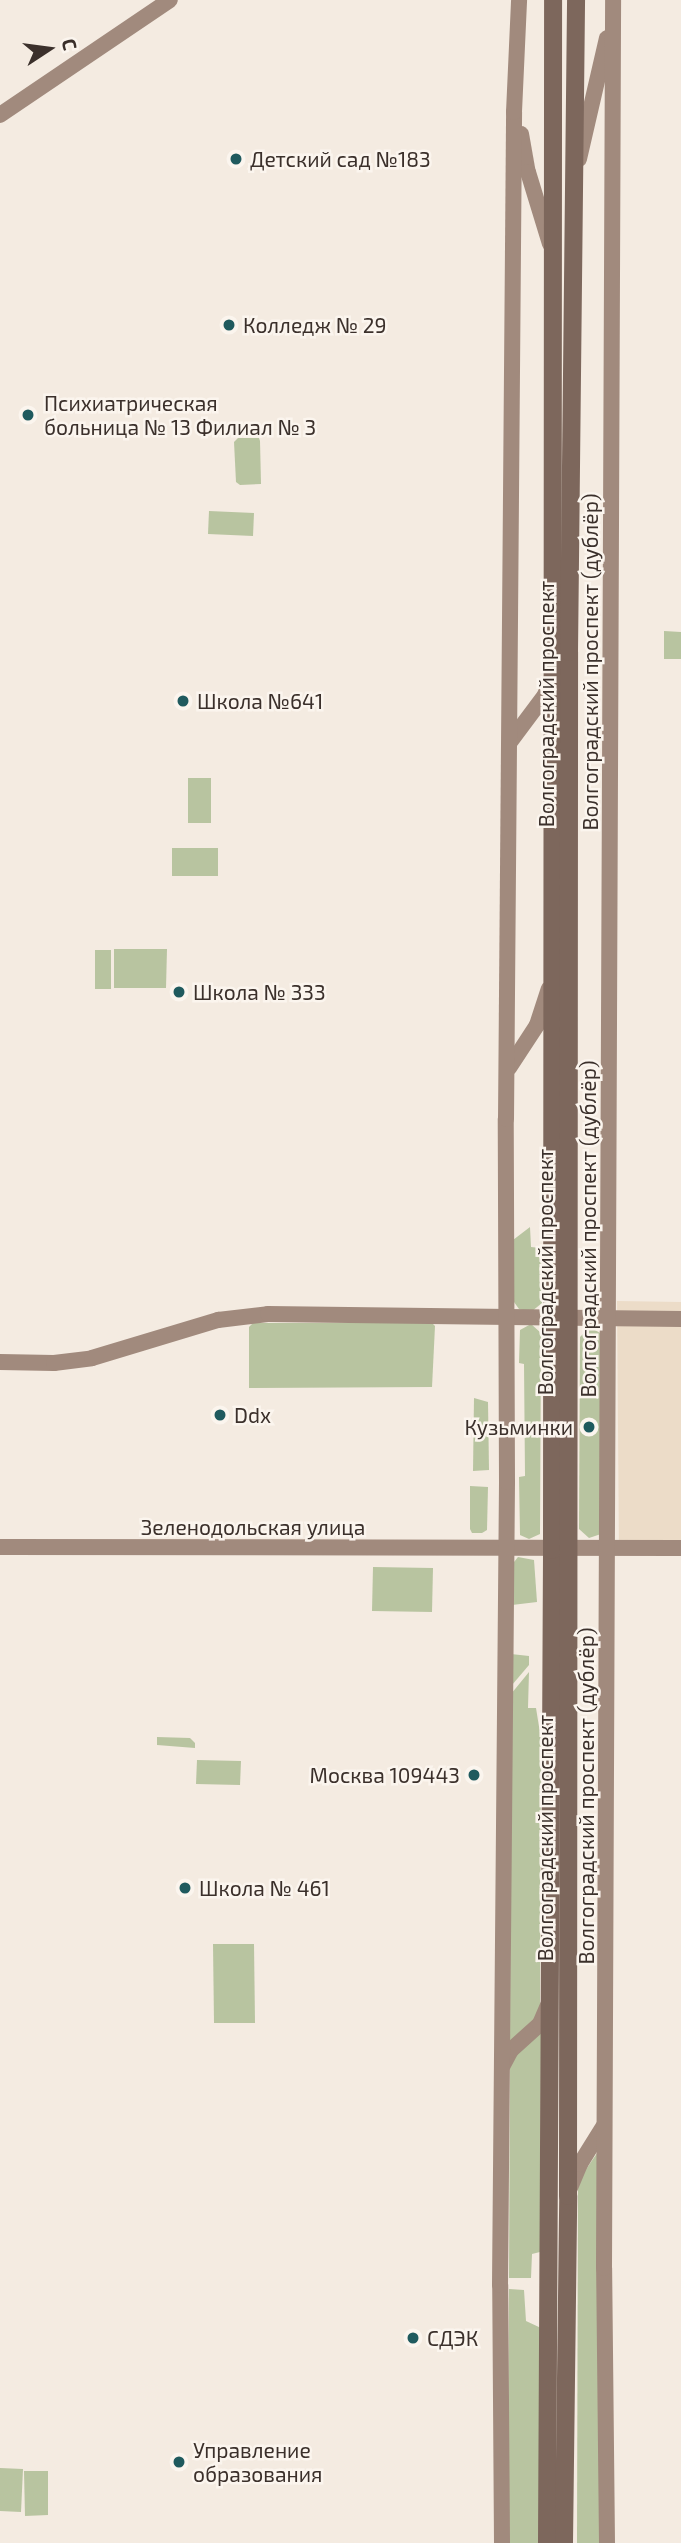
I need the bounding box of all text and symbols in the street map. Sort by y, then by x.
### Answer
north arrow [14,14,84,84]
text: С [57,36,82,52]
place label: Детский сад №183 [250,146,431,172]
marker: Детский сад №183 [228,151,244,167]
place label: Колледж № 29 [243,312,387,338]
marker: Колледж № 29 [221,317,237,333]
place label: Психиатрическая больница № 13 Филиал № 3 [44,390,316,440]
marker: Психиатрическая больница № 13 Филиал № 3 [18,405,38,425]
street label: Волгоградский проспект (дублёр) [577,494,603,830]
street label: Волгоградский проспект [533,581,559,827]
place label: Школа №641 [197,688,323,714]
marker: Школа №641 [175,693,191,709]
place label: Школа № 333 [193,979,326,1005]
marker: Школа № 333 [171,984,187,1000]
street label: Волгоградский проспект (дублёр) [575,1061,601,1397]
street label: Волгоградский проспект [532,1149,558,1395]
place label: Ddx [234,1402,271,1428]
marker: Ddx [212,1407,228,1423]
place label: Кузьминки [464,1414,573,1440]
marker: Кузьминки [579,1417,599,1437]
street label: Зеленодольская улица [141,1514,365,1540]
street label: Волгоградский проспект (дублёр) [573,1628,599,1964]
street label: Волгоградский проспект [532,1715,558,1961]
place label: Москва 109443 [310,1762,460,1788]
marker: Москва 109443 [466,1767,482,1783]
place label: Школа № 461 [199,1875,330,1901]
marker: Школа № 461 [177,1880,193,1896]
place label: СДЭК [427,2325,478,2351]
marker: СДЭК [405,2330,421,2346]
place label: Управление образования [193,2437,322,2487]
marker: Управление образования [171,2454,187,2470]

